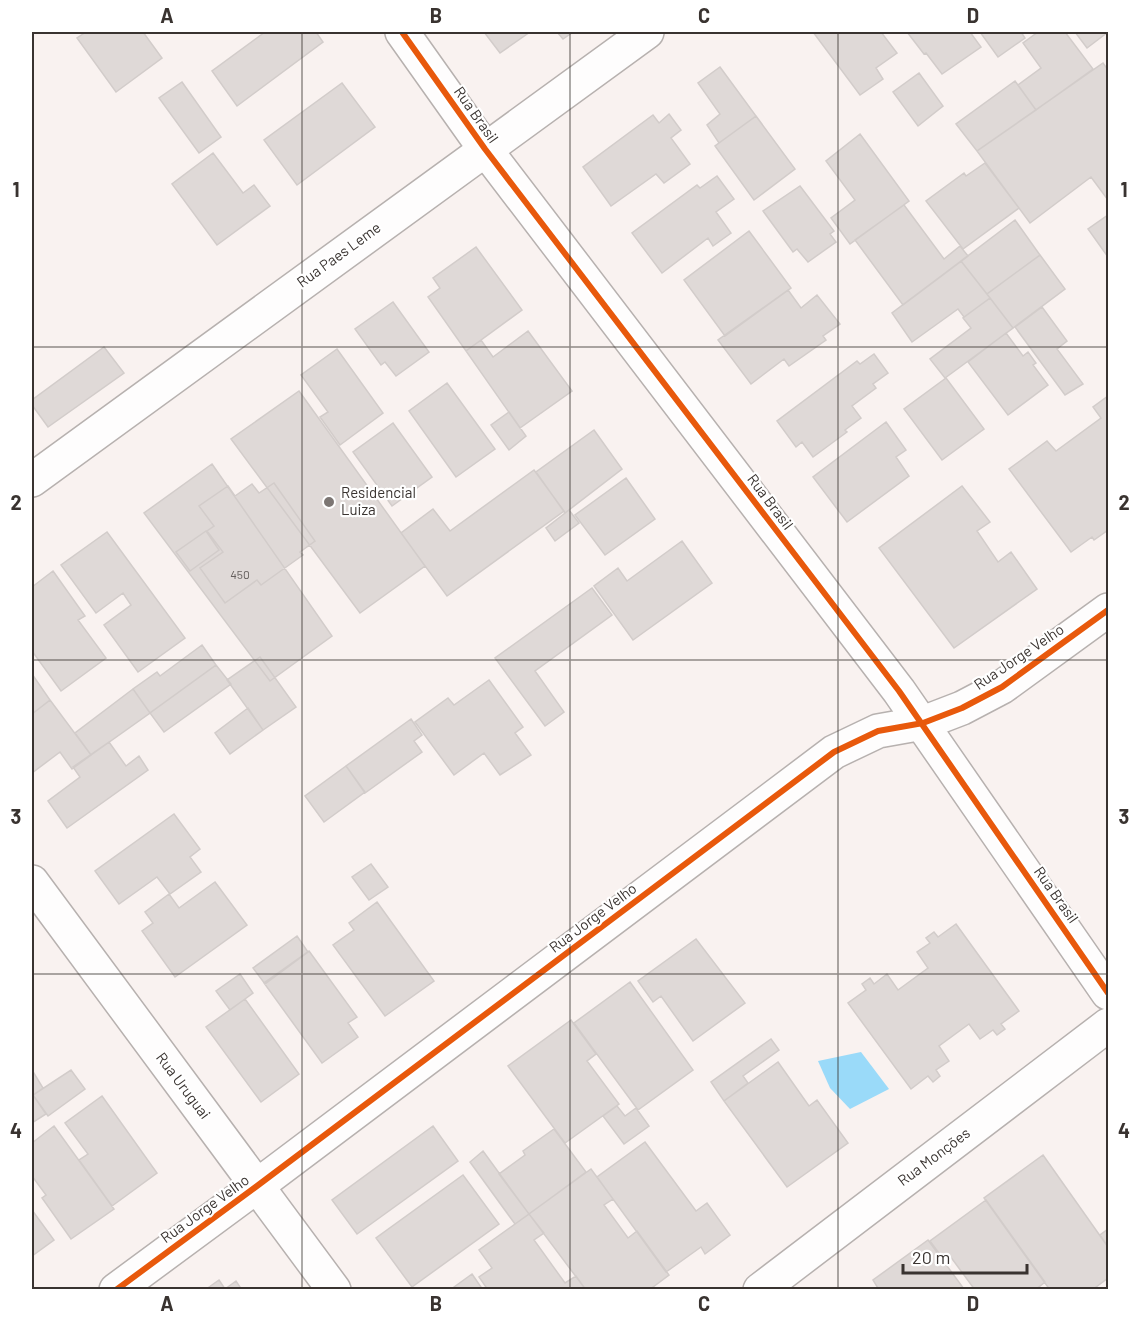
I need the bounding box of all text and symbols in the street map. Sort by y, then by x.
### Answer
text: A [160,3,174,27]
text: B [430,3,442,27]
text: C [698,3,710,27]
text: D [967,3,979,27]
street label: Rua Brasil [451,83,503,146]
text: 1 [12,177,20,201]
text: 1 [1120,177,1128,201]
street label: Rua Paes Leme [293,218,384,291]
street label: Rua Brasil [744,470,798,533]
place label: Residencial Luiza [341,483,416,518]
text: 2 [10,490,22,514]
text: 2 [1118,490,1130,514]
marker: Residencial Luiza [322,495,336,509]
house number: 450 [230,567,250,581]
street label: Rua Jorge Velho [970,619,1067,693]
text: 3 [11,804,21,828]
text: 3 [1119,804,1129,828]
street label: Rua Brasil [1031,863,1083,926]
street label: Rua Jorge Velho [545,878,640,956]
street label: Rua Uruguai [153,1049,215,1122]
text: 4 [10,1118,22,1142]
text: 4 [1118,1118,1130,1142]
street label: Rua Monções [894,1123,973,1189]
street label: Rua Jorge Velho [157,1170,252,1246]
scale bar [903,1237,1028,1275]
text: 20 m [912,1246,950,1268]
text: A [160,1291,174,1315]
text: B [430,1291,442,1315]
text: C [698,1291,710,1315]
text: D [967,1291,979,1315]

